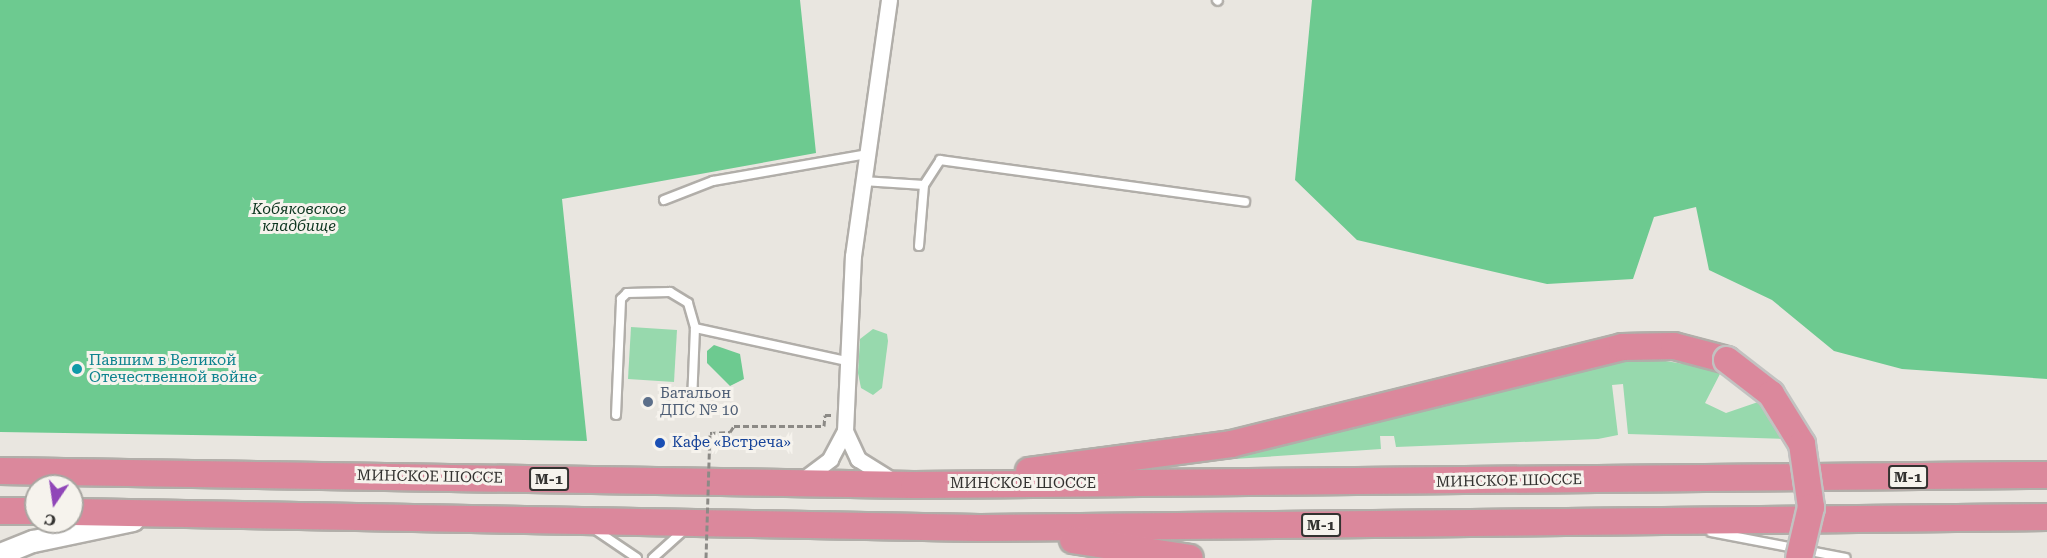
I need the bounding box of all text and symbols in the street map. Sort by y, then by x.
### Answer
park label: Кобяковское кладбище [252,200,346,235]
place label: Павшим в Великой Отечественной войне [89,351,257,386]
marker: Павшим в Великой Отечественной войне [70,362,84,376]
place label: Батальон ДПС № 10 [660,384,738,419]
marker: Батальон ДПС № 10 [641,395,655,409]
place label: Кафе «Встреча» [672,434,791,452]
marker: Кафе «Встреча» [653,436,667,450]
road number: М-1 [1887,466,1929,488]
street label: МИНСКОЕ ШОССЕ [357,467,503,487]
road number: М-1 [528,468,570,490]
street label: МИНСКОЕ ШОССЕ [1436,471,1582,491]
north arrow [24,474,84,534]
street label: МИНСКОЕ ШОССЕ [950,475,1096,493]
text: С [43,510,58,531]
road number: М-1 [1300,514,1342,536]

